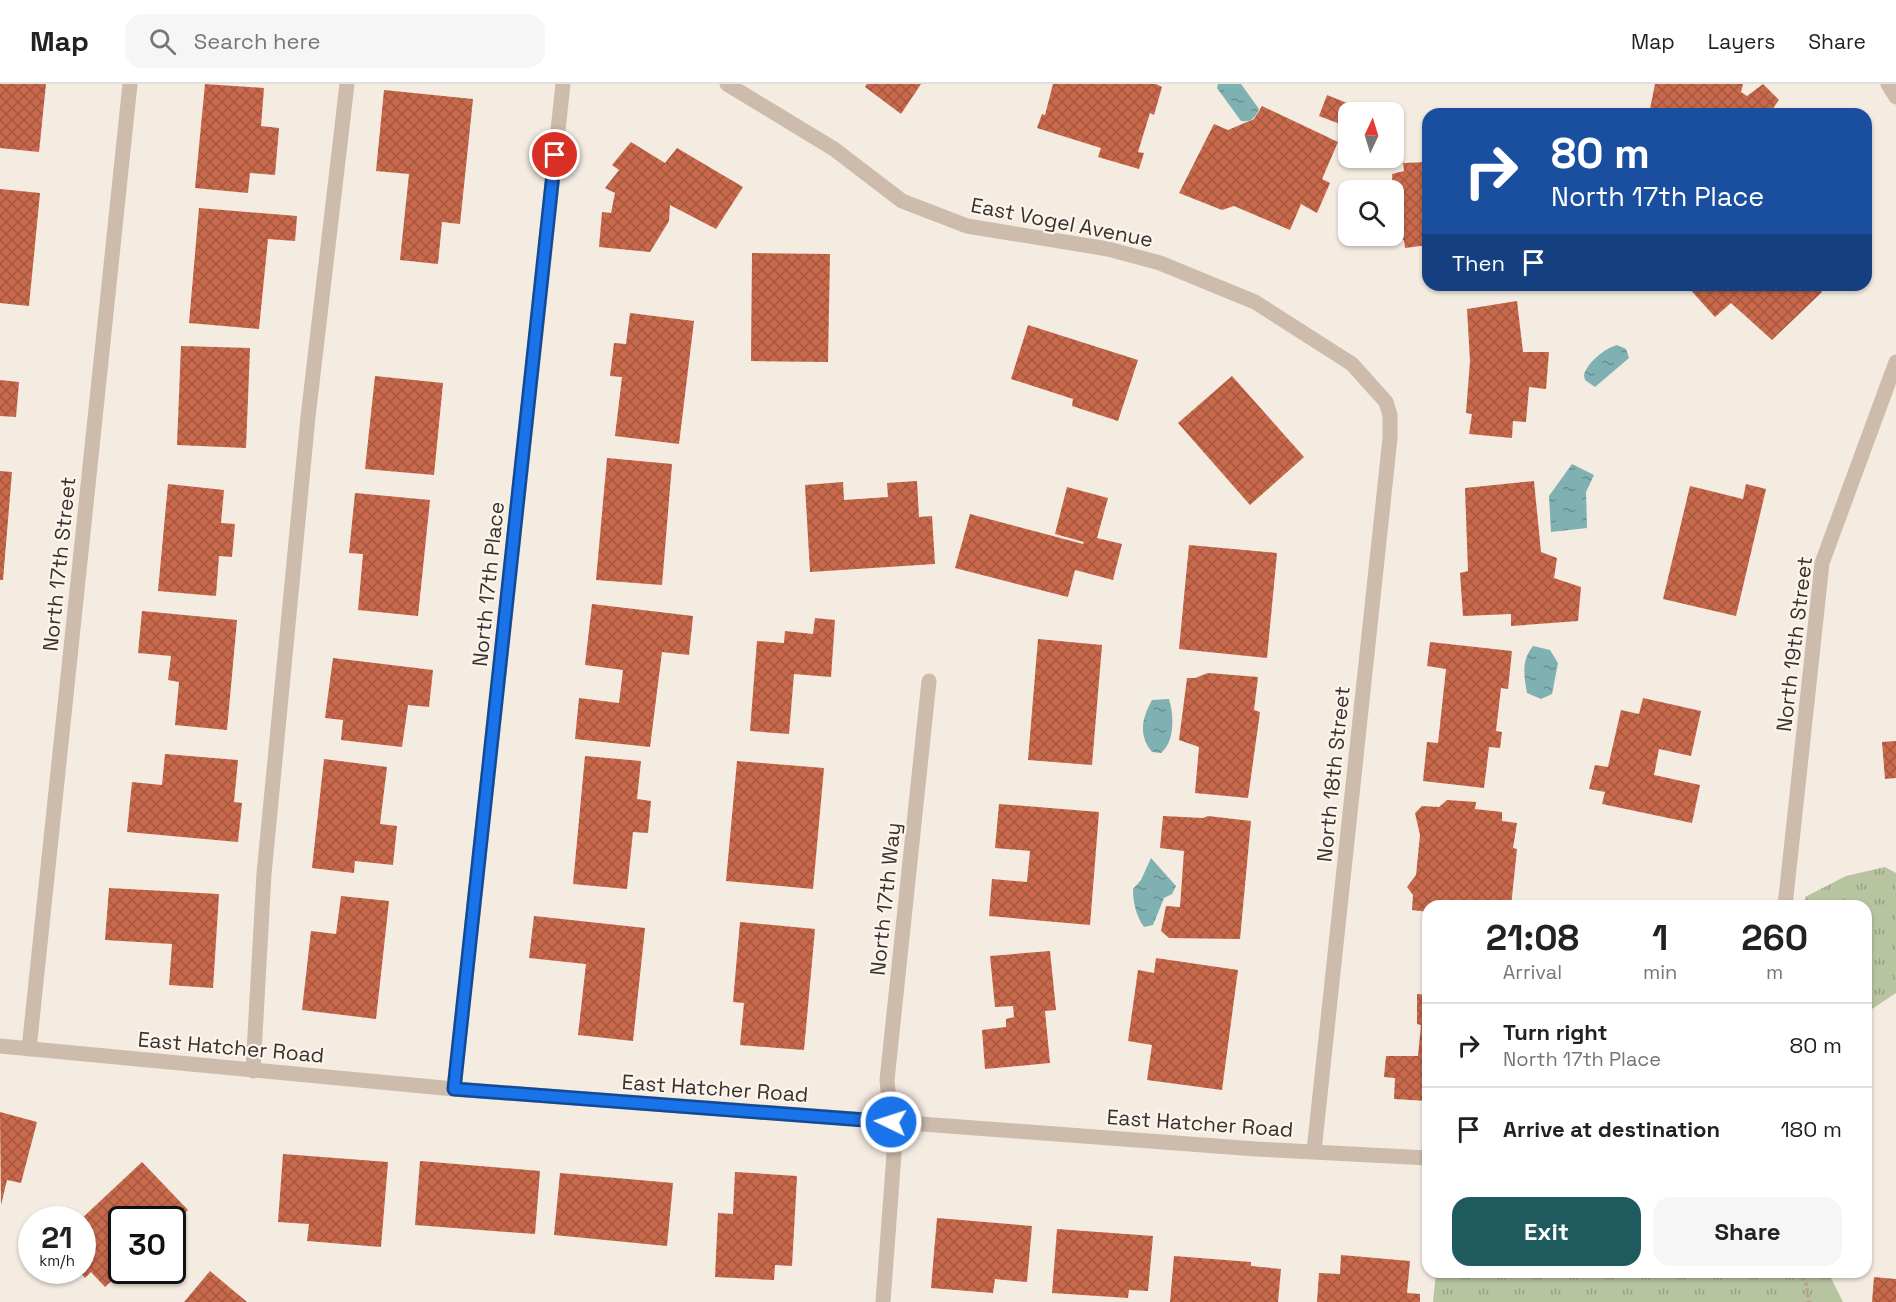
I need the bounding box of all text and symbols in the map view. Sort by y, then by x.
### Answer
search box [125,14,545,68]
text: Map [30,23,89,59]
icon: search [146,25,179,58]
text: Search here [194,27,321,55]
text: Map [1631,28,1675,55]
text: Layers [1708,28,1775,55]
text: Share [1808,28,1866,55]
north arrow [1338,102,1404,168]
map controls [1338,102,1404,246]
text: 80 m [1551,127,1650,180]
pin [529,129,580,180]
icon: right [1452,132,1530,210]
icon: arrive [538,138,571,171]
text: North 17th Place [1551,179,1764,214]
button: search [1338,180,1404,246]
street label: East Vogel Avenue [969,191,1155,253]
icon: arrive [1517,246,1550,279]
text: Then [1452,249,1505,277]
street label: North 17th Street [36,475,82,653]
street label: North 17th Place [466,500,510,668]
street label: North 19th Street [1770,555,1818,733]
street label: North 18th Street [1310,685,1356,863]
street label: North 17th Way [864,821,906,977]
text: 21:08 [1486,915,1579,961]
text: 1 [1652,915,1668,961]
text: 260 [1741,915,1808,961]
text: Arrival [1503,959,1562,985]
text: min [1643,959,1677,985]
text: m [1766,959,1783,985]
text: Turn right [1503,1018,1608,1046]
street label: East Hatcher Road [137,1025,325,1069]
icon: right [1452,1029,1485,1062]
text: 80 m [1790,1031,1842,1059]
text: North 17th Place [1503,1046,1661,1072]
street label: East Hatcher Road [621,1068,809,1108]
position arrow [859,1090,923,1154]
street label: East Hatcher Road [1106,1103,1294,1143]
icon: arrive [1452,1113,1485,1146]
text: Arrive at destination [1503,1115,1720,1143]
text: 180 m [1780,1115,1842,1143]
button: Exit [1452,1197,1641,1266]
button: Share [1653,1197,1842,1266]
speed limit sign: 30 [108,1206,186,1284]
text: 21 [41,1218,73,1257]
text: km/h [39,1251,75,1270]

